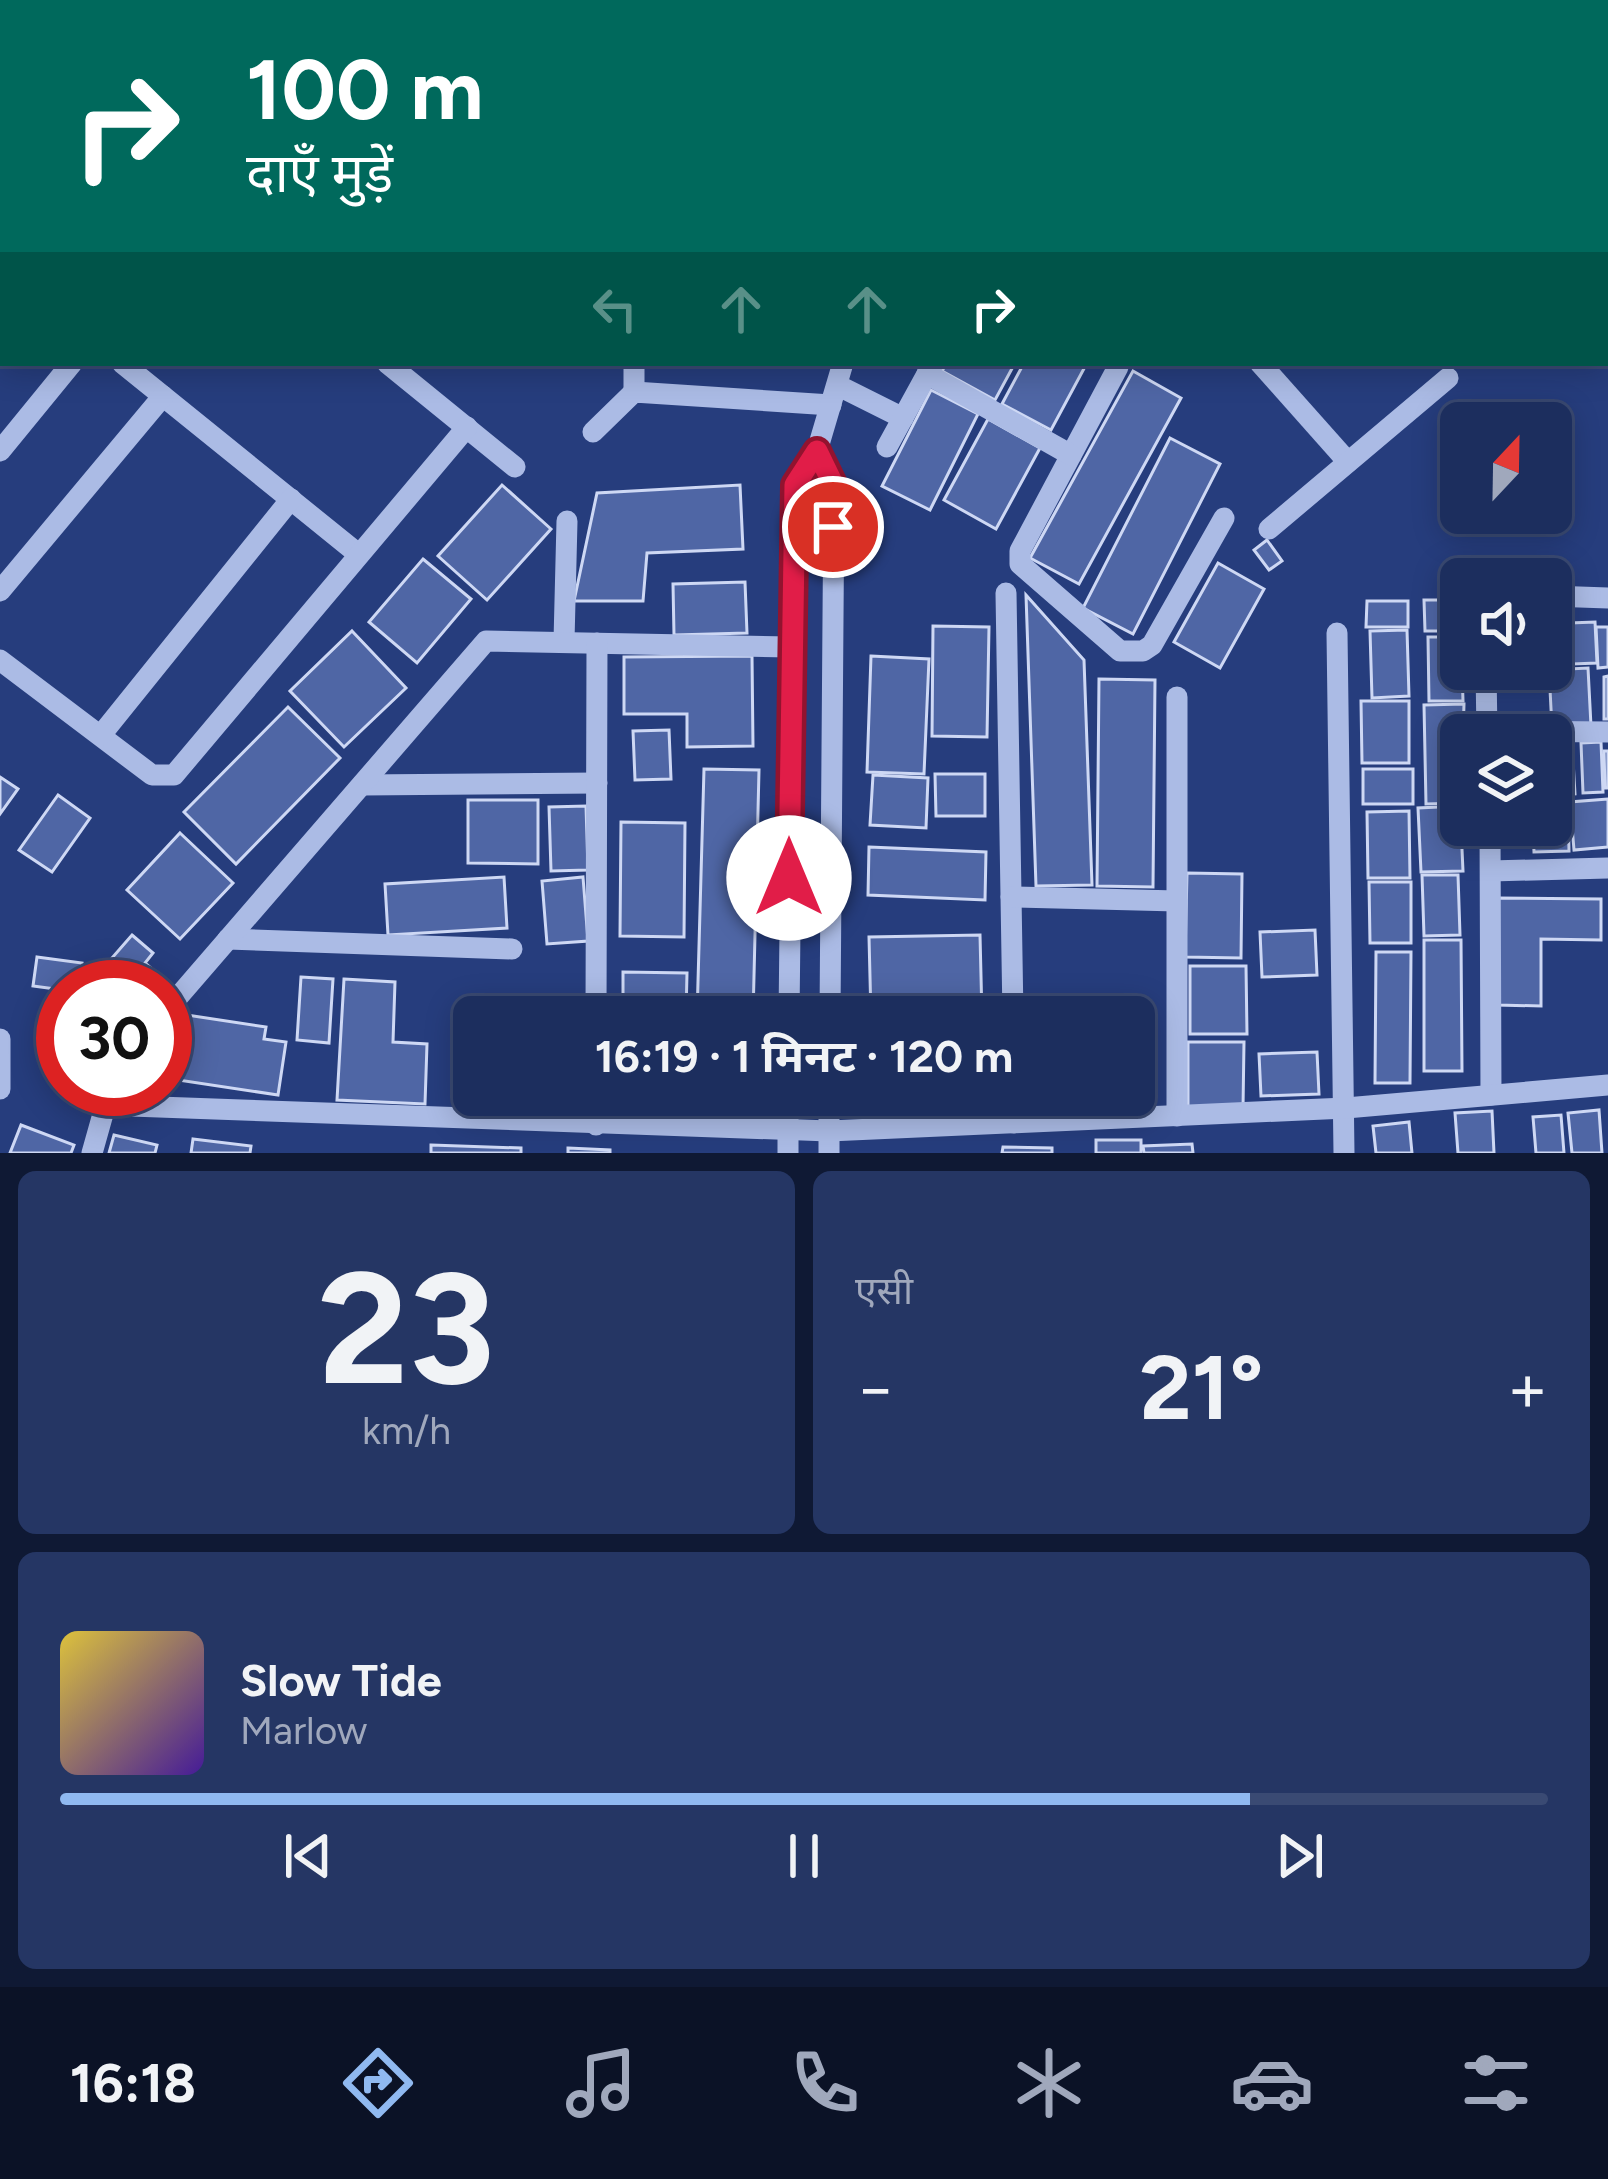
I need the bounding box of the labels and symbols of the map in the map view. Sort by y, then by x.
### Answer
north arrow [1440,402,1572,534]
pin [782,476,884,578]
position arrow [726,815,852,941]
speed limit sign: 30 [36,960,192,1116]

